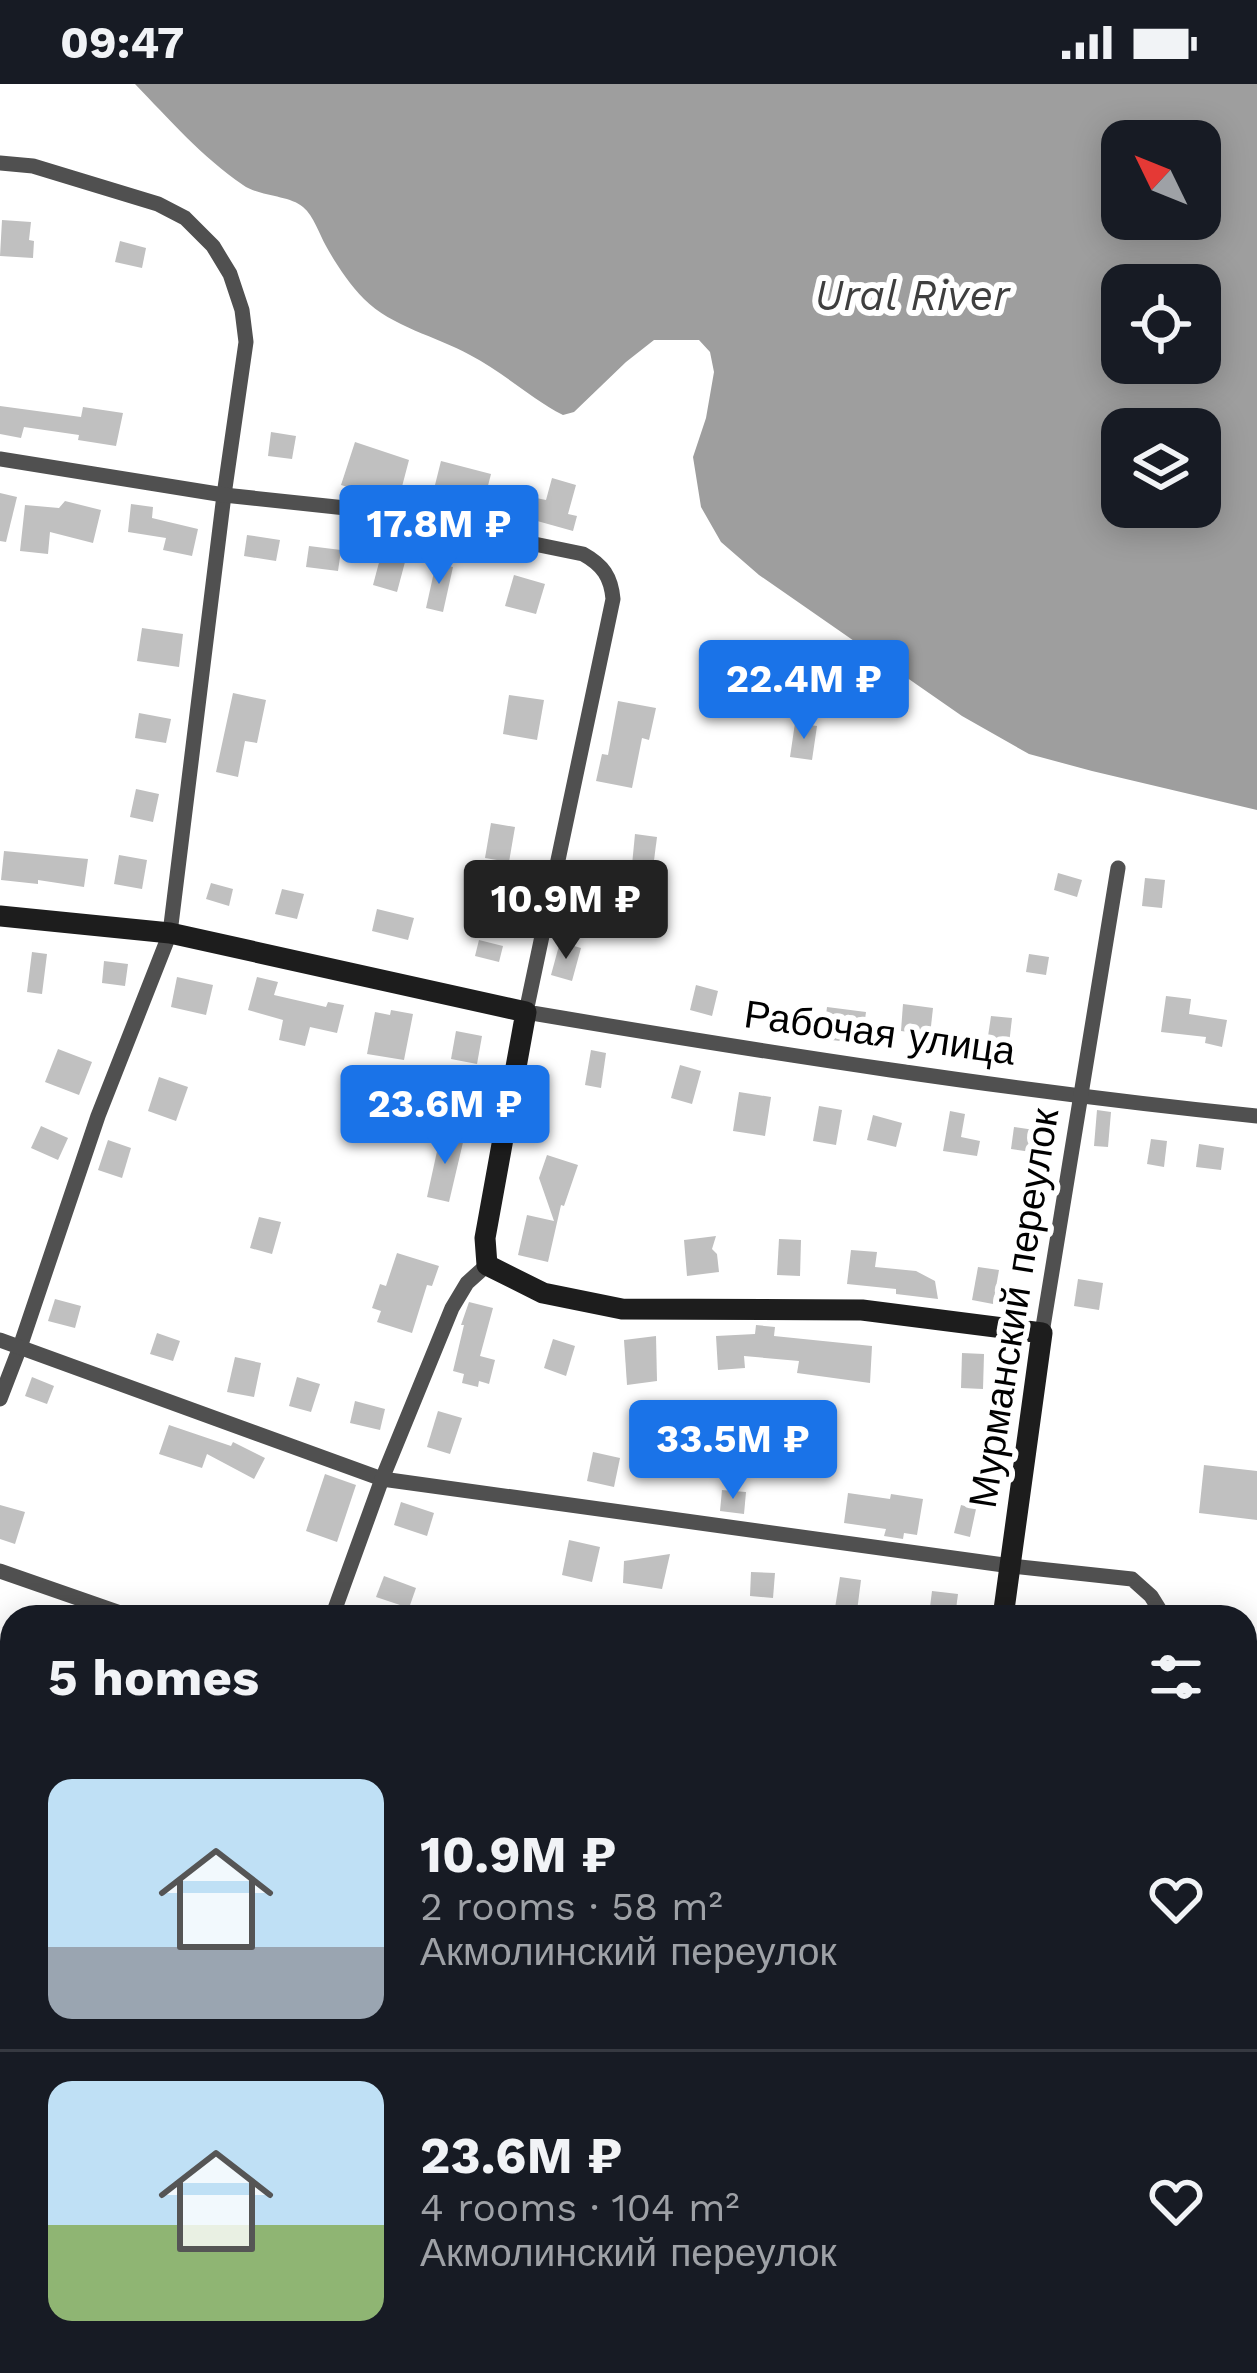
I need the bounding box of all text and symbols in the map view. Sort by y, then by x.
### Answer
text: 09:47 [60,16,184,69]
north arrow [1101,120,1221,240]
map controls [1101,120,1221,528]
button: locate [1101,264,1221,384]
water label: Ural River [814,271,1011,320]
button: layers [1101,408,1221,528]
pin: 17.8M ₽ [328,485,550,587]
text: 17.8M ₽ [366,501,512,546]
pin: 22.4M ₽ [693,640,915,742]
text: 22.4M ₽ [726,656,882,701]
pin: 10.9M ₽ [455,860,677,962]
text: 10.9M ₽ [491,876,641,921]
street label: Рабочая улица [742,991,1019,1074]
pin: 23.6M ₽ [334,1065,556,1167]
text: 23.6M ₽ [368,1081,522,1126]
street label: Мурманский переулок [960,1104,1067,1511]
pin: 33.5M ₽ [622,1400,844,1502]
text: 33.5M ₽ [656,1416,810,1461]
icon: filters [1143,1644,1209,1710]
text: 5 homes [48,1648,259,1707]
text: 10.9M ₽ [420,1825,617,1884]
icon: home [144,1827,288,1971]
icon: heart [1143,1866,1209,1932]
text: 2 rooms · 58 m² [420,1884,723,1929]
text: Акмолинский переулок [420,1929,837,1974]
text: 23.6M ₽ [420,2126,623,2185]
icon: home [144,2129,288,2273]
icon: heart [1143,2168,1209,2234]
text: 4 rooms · 104 m² [420,2185,740,2230]
text: Акмолинский переулок [420,2230,837,2275]

